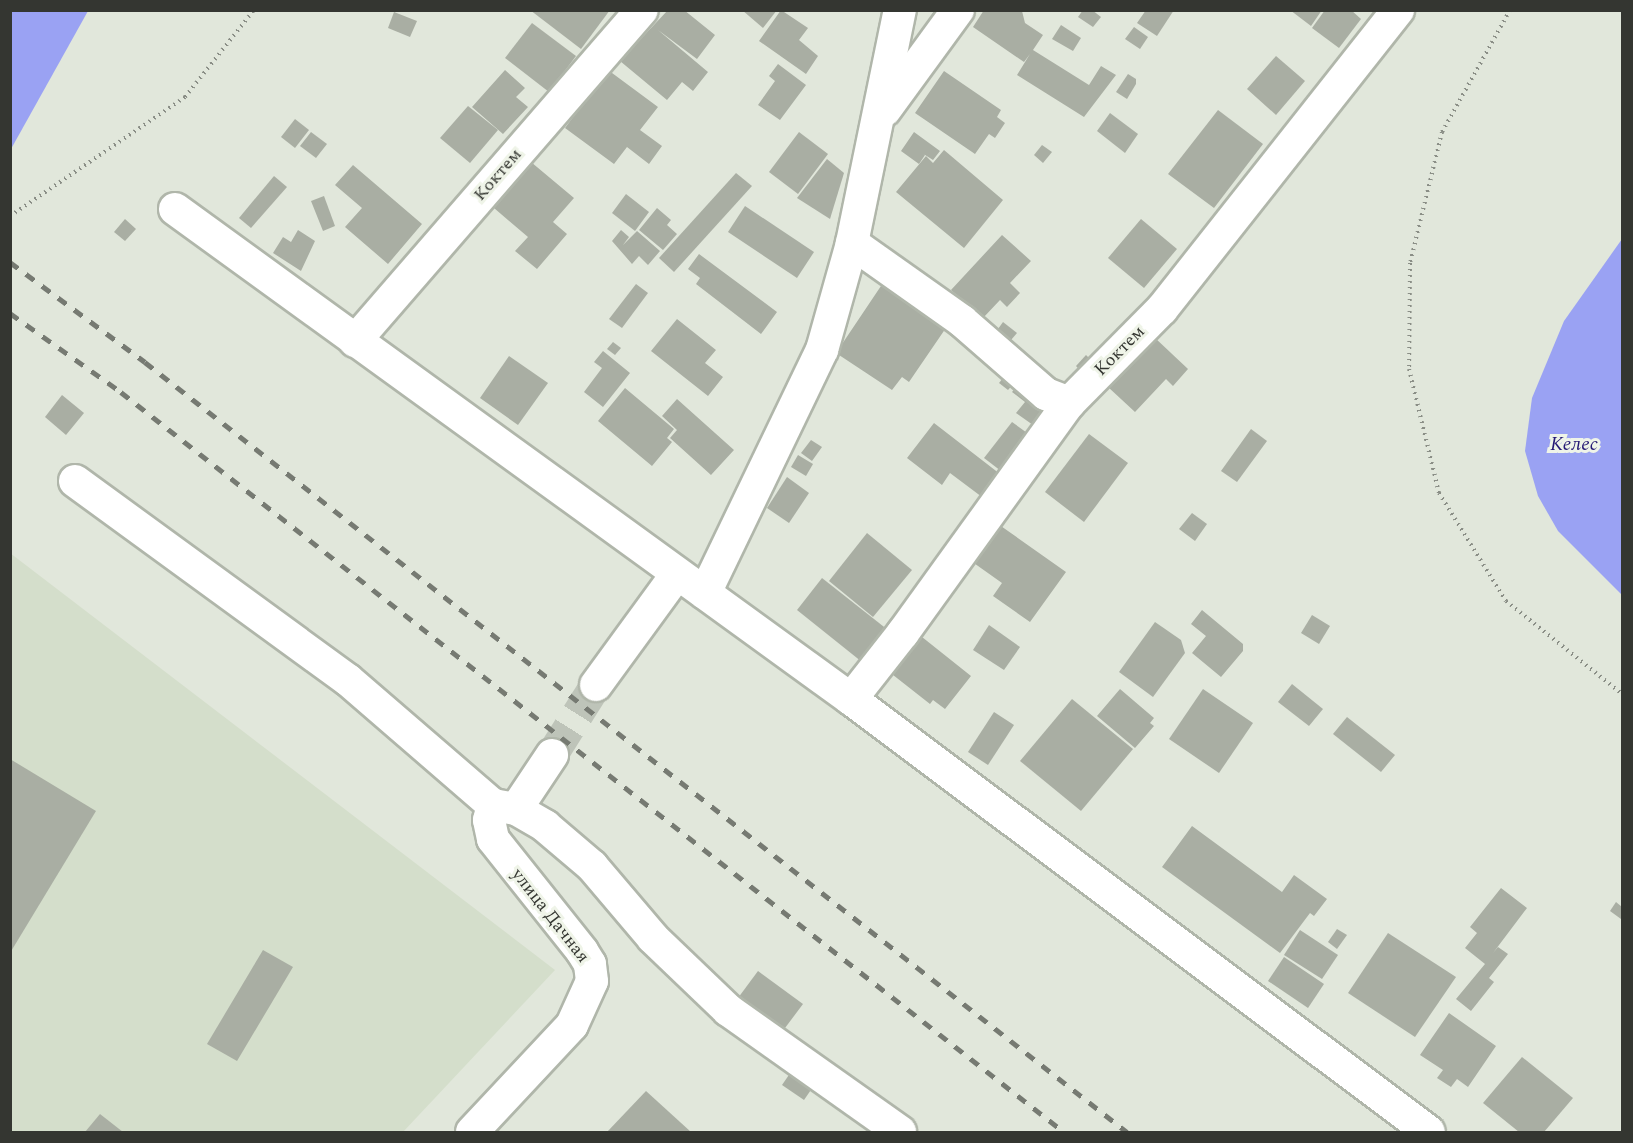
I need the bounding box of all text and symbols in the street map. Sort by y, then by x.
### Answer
street label: Коктем [469,144,527,206]
street label: Коктем [1090,321,1150,381]
water label: Келес [1550,432,1598,456]
street label: улица Дачная [506,865,594,967]

